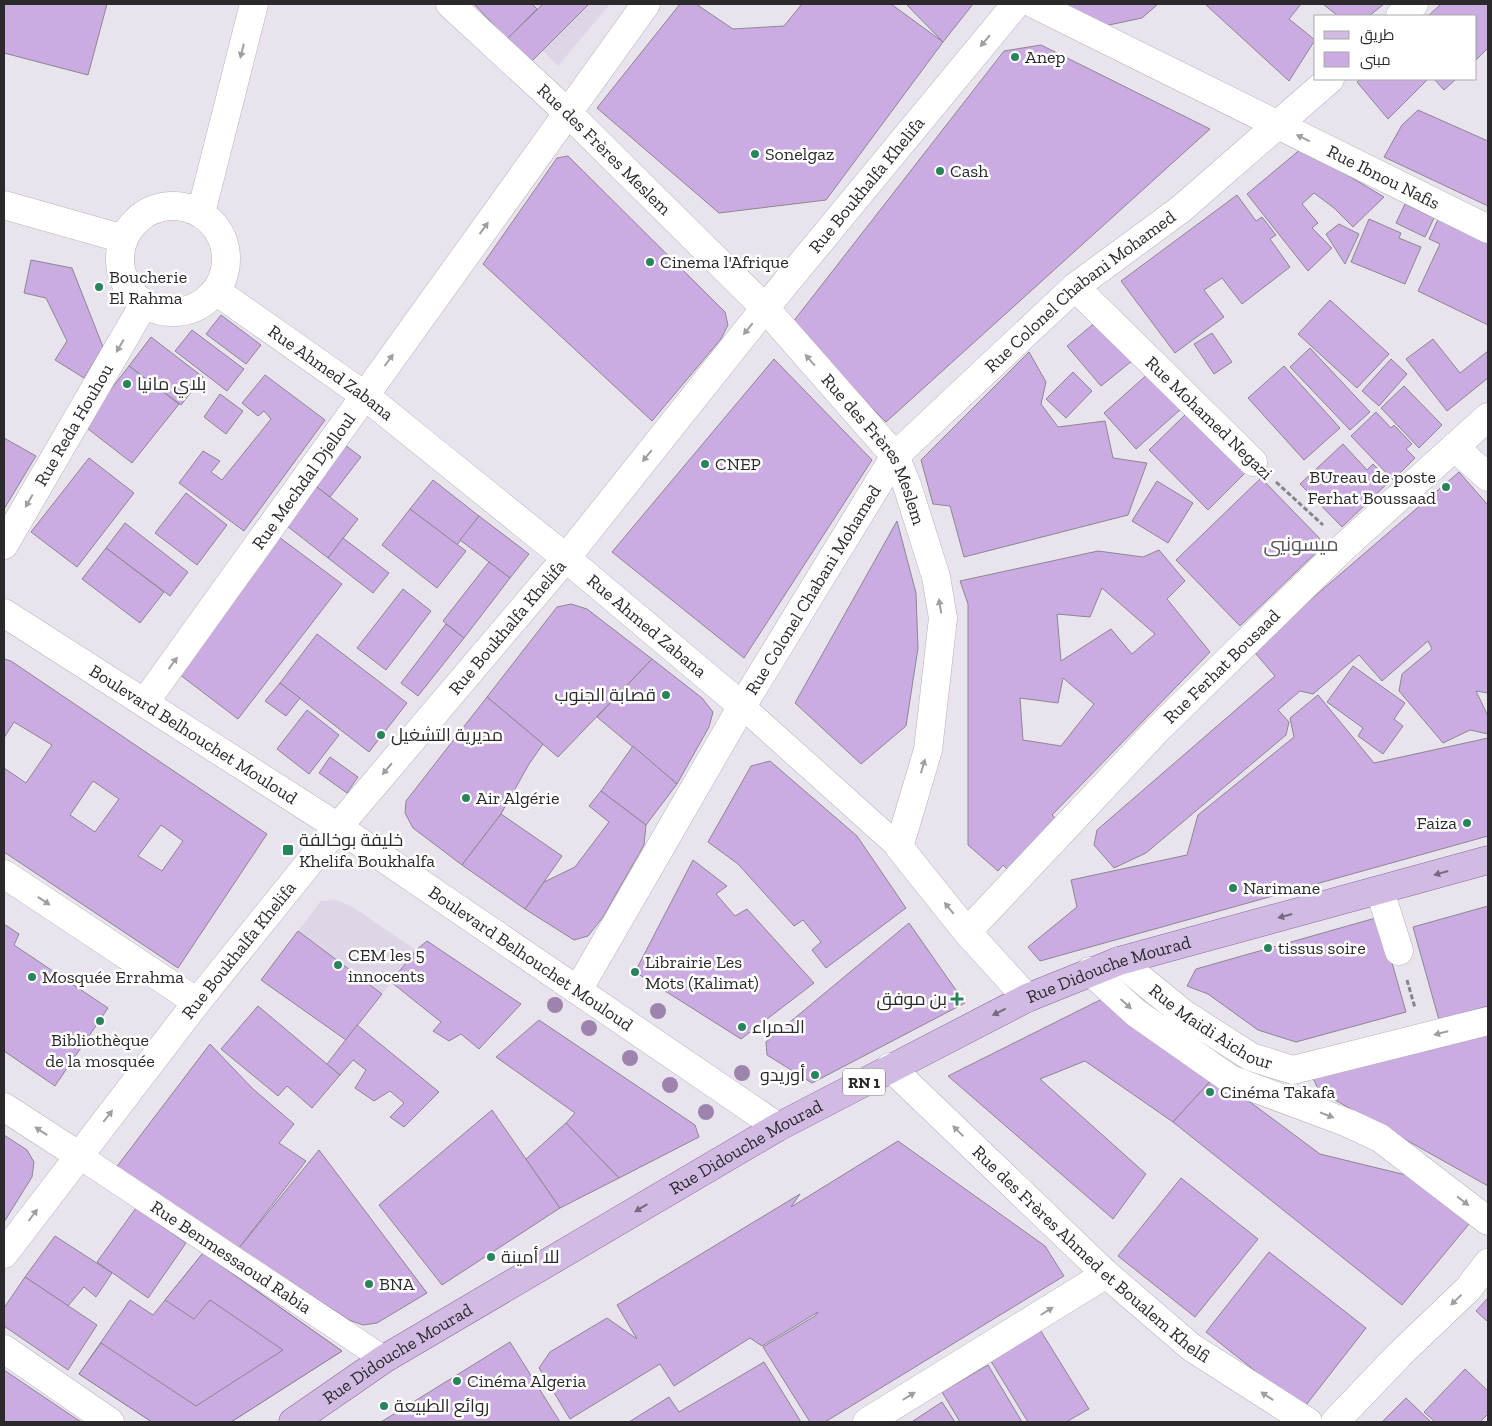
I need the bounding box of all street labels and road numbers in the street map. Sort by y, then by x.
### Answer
street label: Rue des Frères Meslem [533,79,676,220]
street label: Rue Boukhalfa Khelifa [804,112,929,257]
street label: Rue Ibnou Nafis [1324,140,1443,214]
street label: Rue Colonel Chabani Mohamed [980,206,1180,377]
street label: Rue Ahmed Zabana [264,320,398,426]
street label: Rue Mohamed Negazi [1141,352,1277,484]
street label: Rue Reda Houhou [30,360,118,490]
street label: Rue des Frères Meslem [817,369,930,528]
street label: Rue Mechdal Djelloul [247,408,360,554]
street label: Rue Colonel Chabani Mohamed [740,481,886,699]
street label: Rue Boukhalfa Khelifa [444,555,571,699]
street label: Rue Ahmed Zabana [583,569,711,683]
street label: Rue Ferhat Bousaad [1159,605,1285,728]
street label: Boulevard Belhouchet Mouloud [85,660,302,809]
street label: Rue Boukhalfa Khelifa [177,877,301,1023]
street label: Boulevard Belhouchet Mouloud [424,881,637,1036]
street label: Rue Didouche Mourad [1023,931,1193,1008]
street label: Rue Maidi Aichour [1145,979,1276,1074]
road number: RN 1 [843,1068,885,1096]
street label: Rue Didouche Mourad [665,1095,826,1200]
street label: Rue des Frères Ahmed et Boualem Khelfi [968,1141,1214,1367]
street label: Rue Benmessaoud Rabia [147,1196,316,1319]
street label: Rue Didouche Mourad [319,1298,476,1409]

